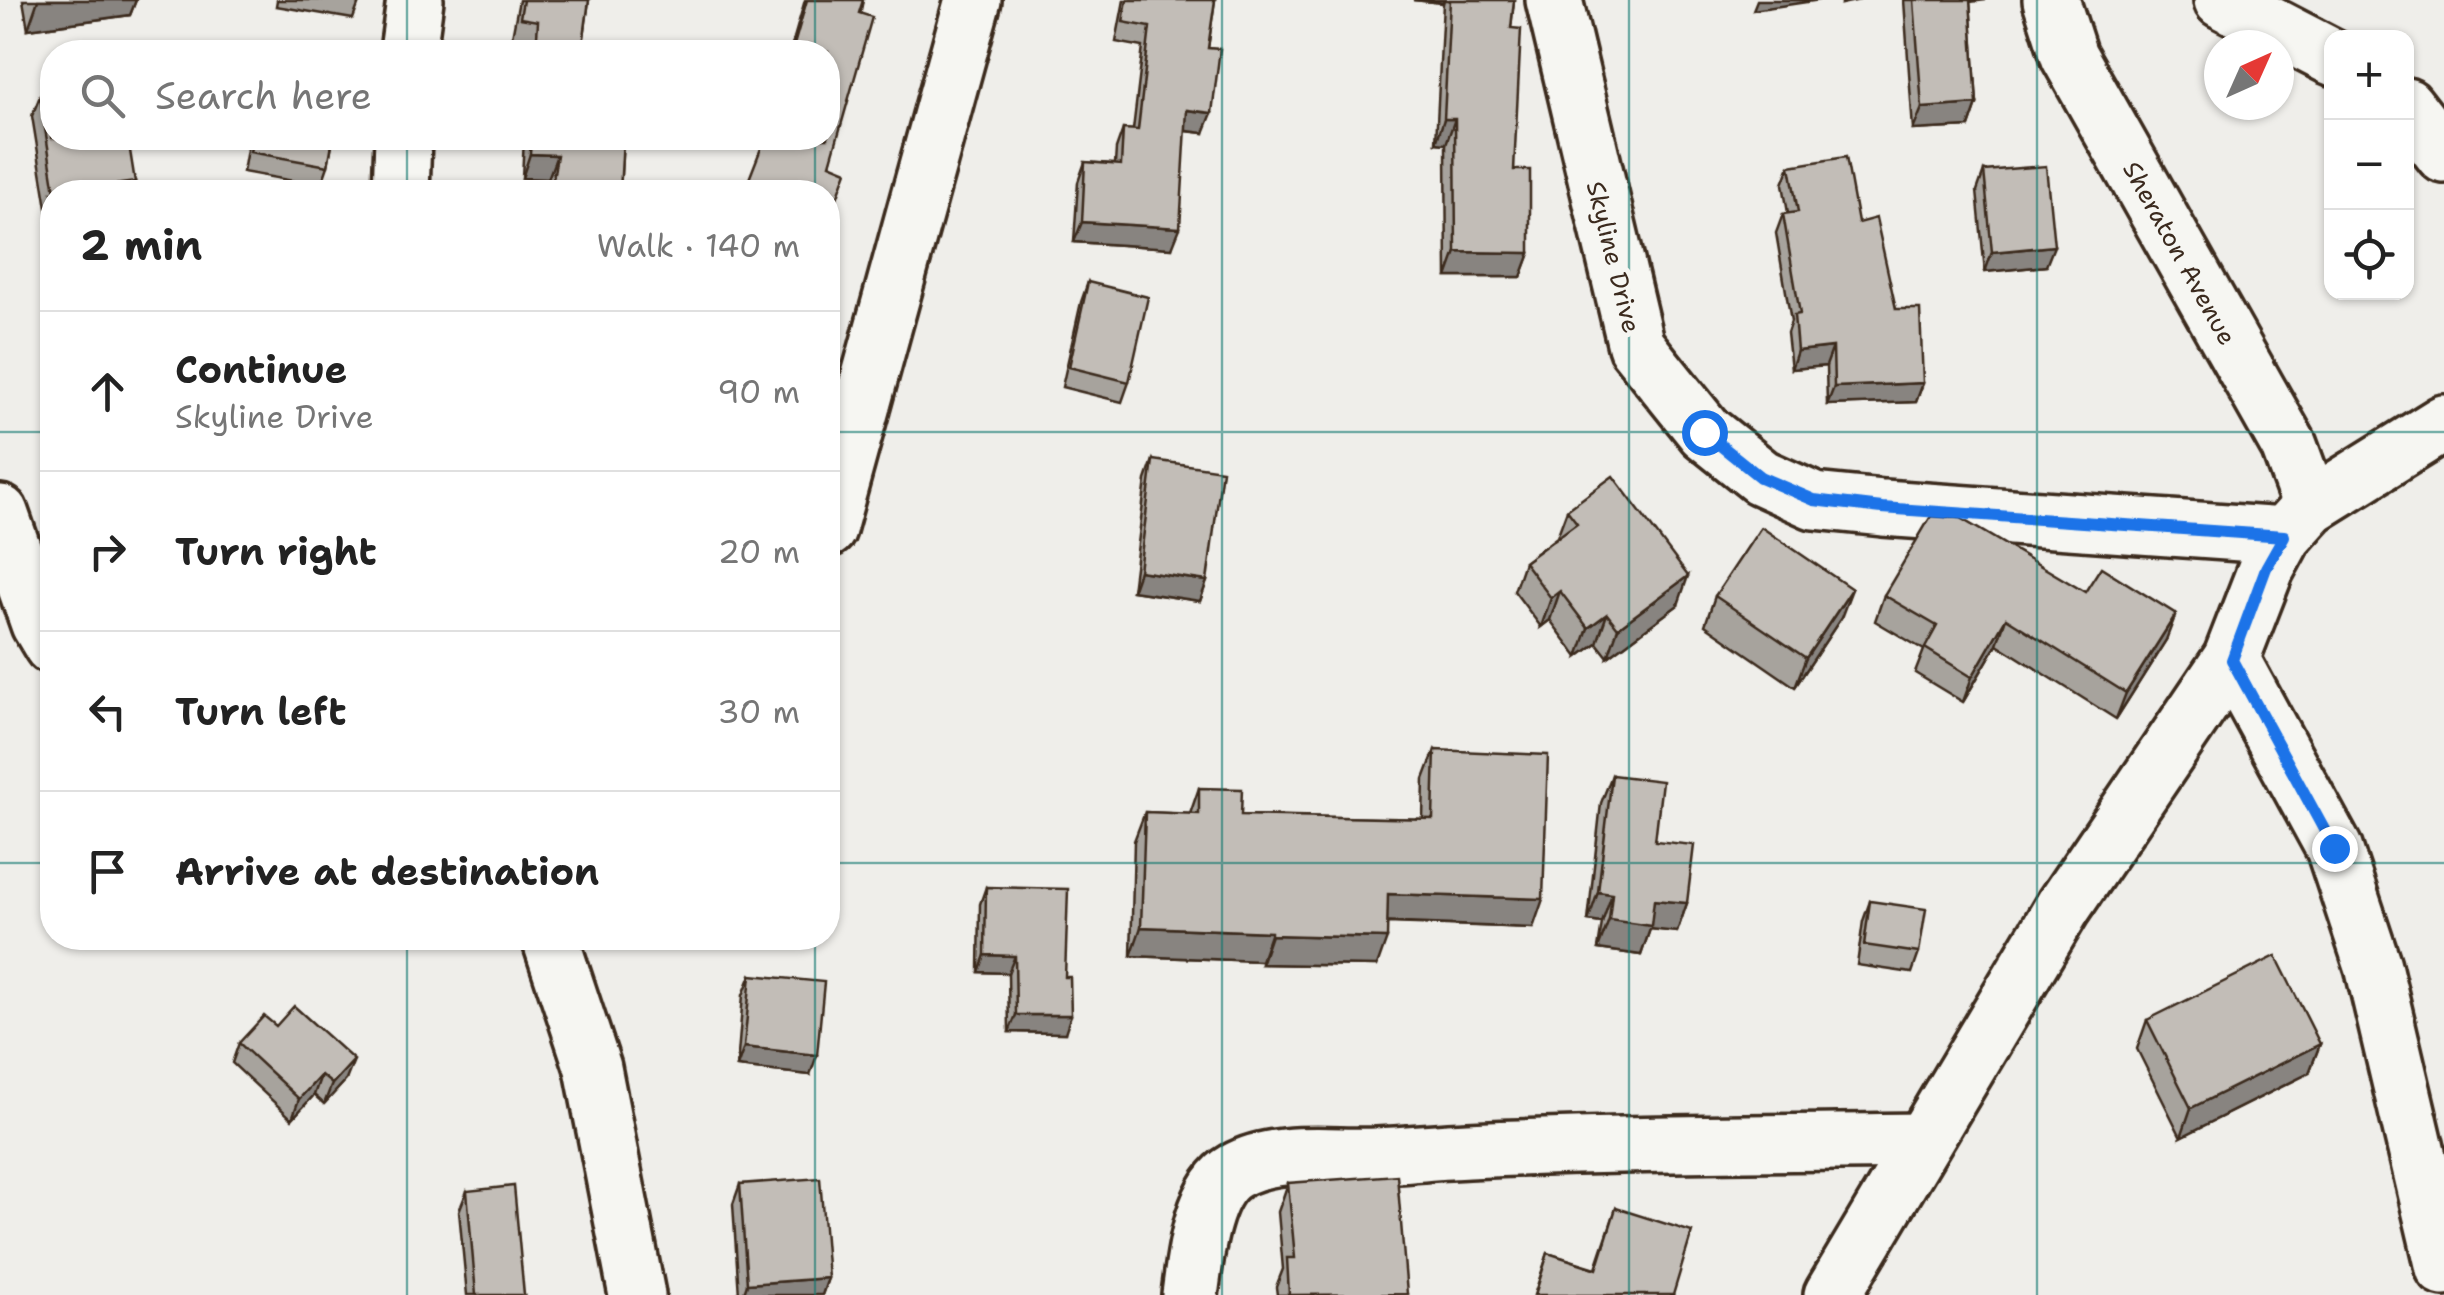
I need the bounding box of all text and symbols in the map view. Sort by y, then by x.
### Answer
north arrow [2204,30,2294,120]
map controls [2324,30,2414,300]
button: + [2324,30,2414,120]
search box [40,40,840,150]
icon: search [75,68,130,123]
text: Search here [155,70,372,121]
button: − [2324,120,2414,210]
street label: Sheraton Avenue [2115,155,2245,351]
street label: Skyline Drive [1579,178,1649,336]
button: locate [2324,210,2414,300]
text: 2 min [80,217,202,273]
text: Walk · 140 m [597,224,800,267]
text: Continue [175,344,347,395]
icon: ahead [80,364,135,419]
text: 90 m [717,370,800,413]
text: Skyline Drive [175,395,374,438]
route start [1682,410,1728,456]
icon: right [80,524,135,579]
text: Turn right [175,526,377,577]
text: 20 m [718,530,800,573]
icon: left [80,684,135,739]
text: Turn left [175,686,347,737]
text: 30 m [717,690,800,733]
route end [2312,826,2358,872]
icon: arrive [80,844,135,899]
text: Arrive at destination [175,846,599,897]

